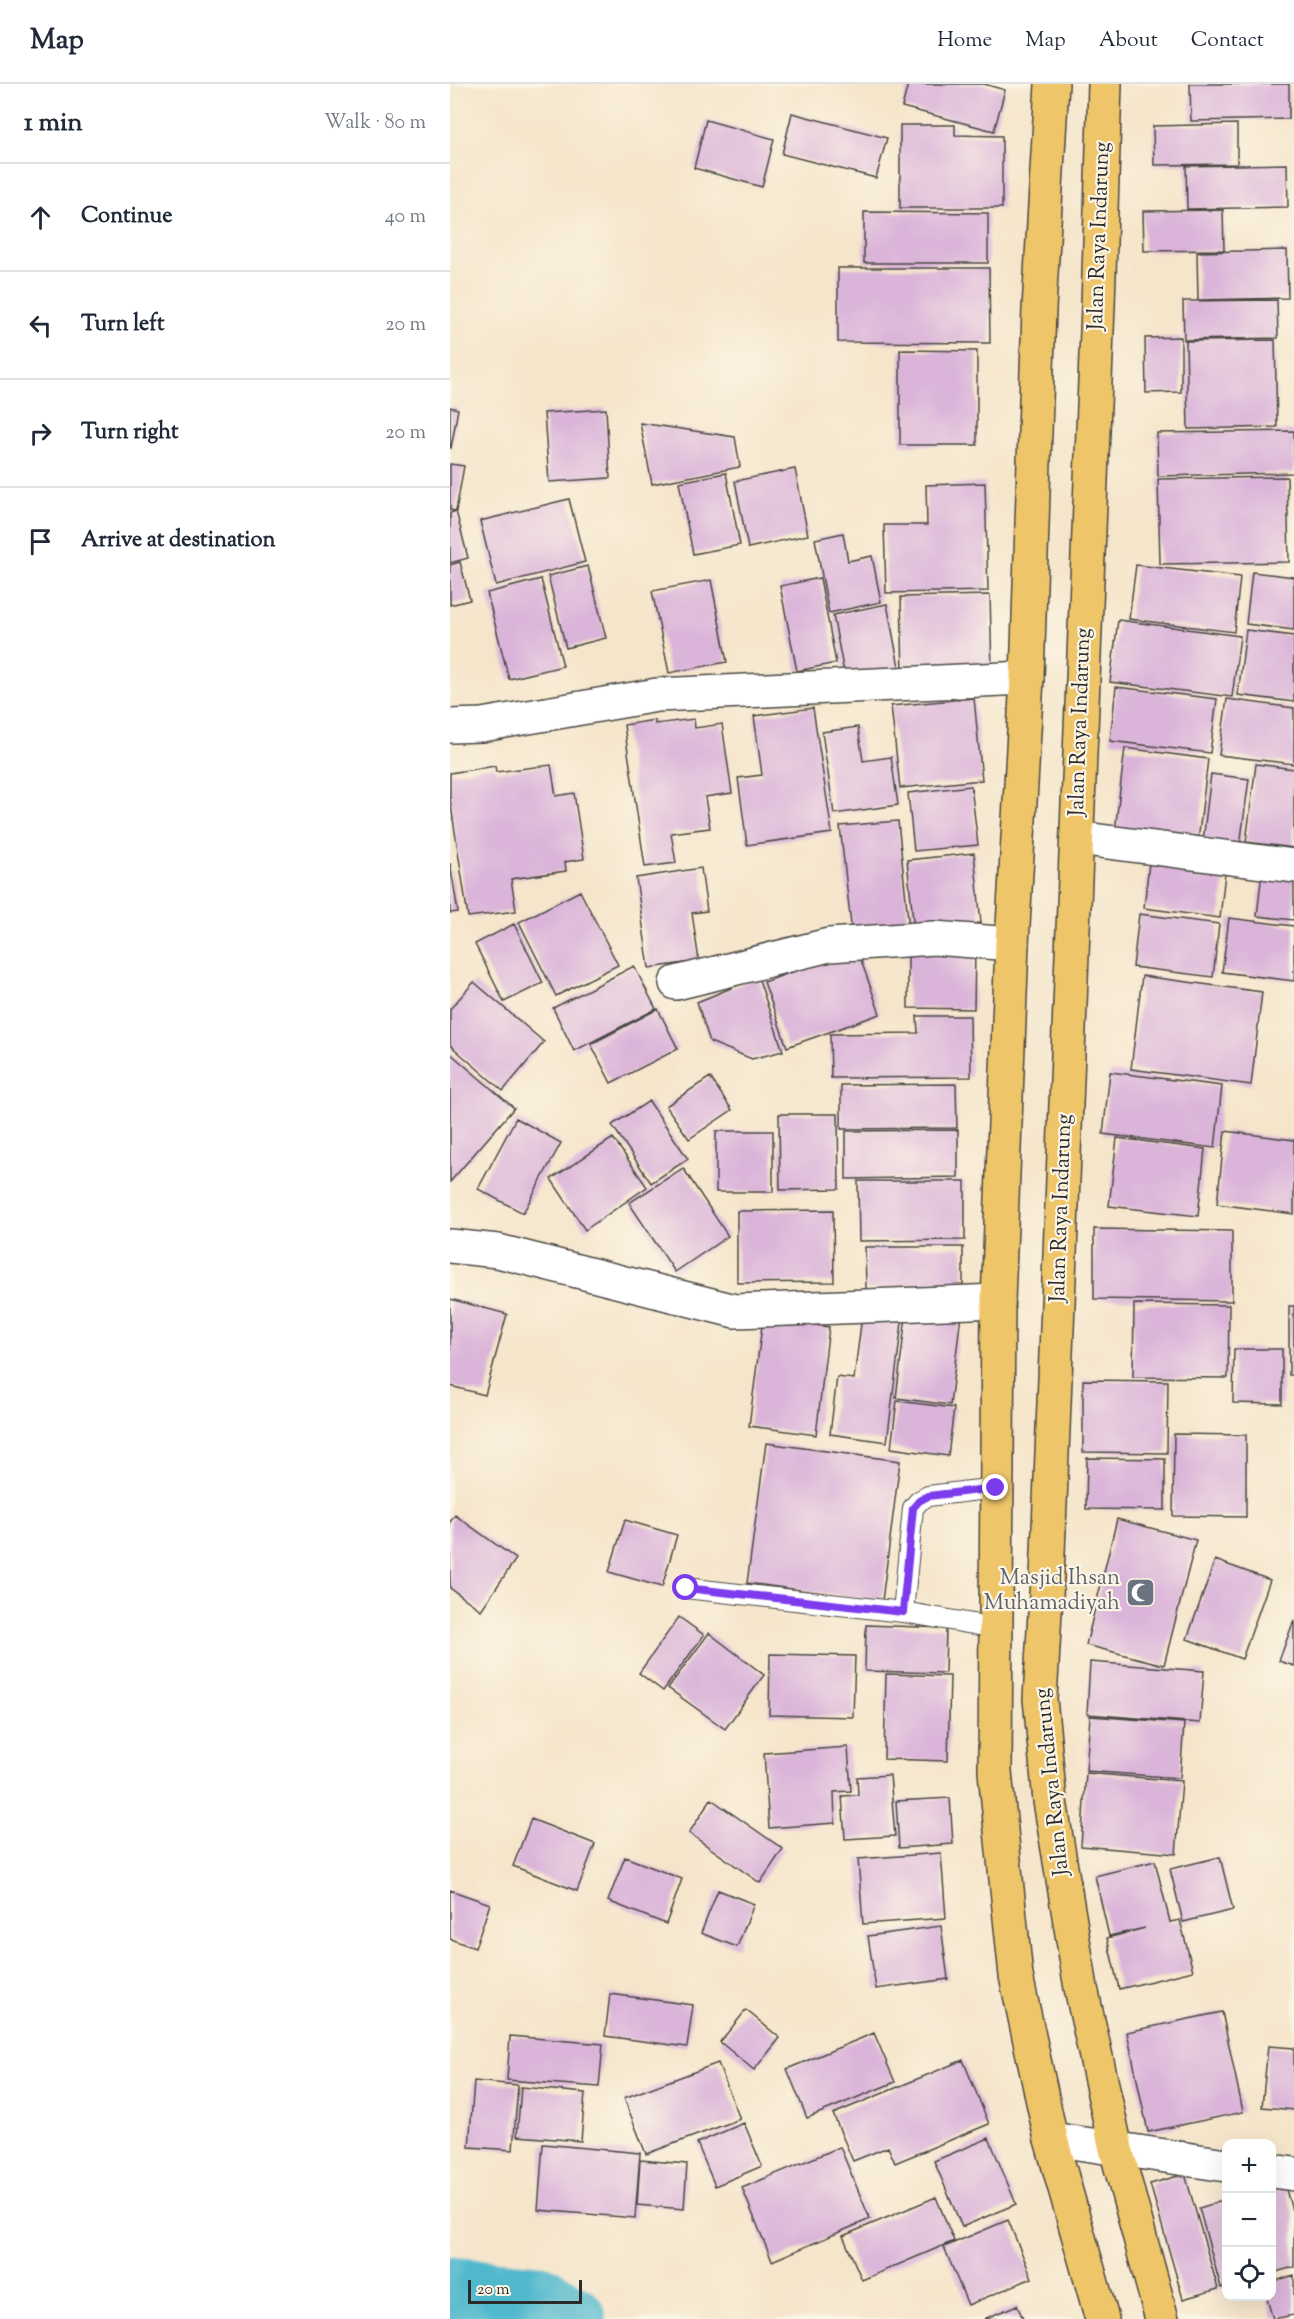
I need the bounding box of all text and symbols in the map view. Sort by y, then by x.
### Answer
text: Map [30,21,84,61]
text: Home [937,26,992,56]
text: Map [1025,26,1066,56]
text: About [1099,26,1158,56]
text: Contact [1191,26,1264,56]
text: 1 min [24,105,83,142]
text: Walk · 80 m [324,109,426,138]
street label: Jalan Raya Indarung [1081,141,1119,332]
icon: ahead [24,201,57,234]
text: Continue [81,201,172,233]
text: 40 m [385,203,426,232]
icon: left [24,309,57,342]
text: Turn left [81,309,164,341]
text: 20 m [385,311,426,340]
icon: right [24,417,57,450]
text: Turn right [81,417,178,449]
text: 20 m [385,419,426,448]
icon: arrive [24,525,57,558]
text: Arrive at destination [81,525,276,557]
street label: Jalan Raya Indarung [1062,627,1100,818]
street label: Jalan Raya Indarung [1043,1113,1081,1304]
route end [982,1474,1008,1500]
place label: Masjid Ihsan Muhamadiyah [984,1563,1120,1620]
route start [672,1574,698,1600]
mosque icon: Masjid Ihsan Muhamadiyah [1125,1576,1157,1608]
street label: Jalan Raya Indarung [1027,1686,1079,1878]
map controls [1222,2139,1276,2301]
button: + [1222,2139,1276,2193]
button: − [1222,2193,1276,2247]
button: locate [1222,2247,1276,2301]
scale bar [468,2277,582,2304]
text: 20 m [477,2279,510,2302]

